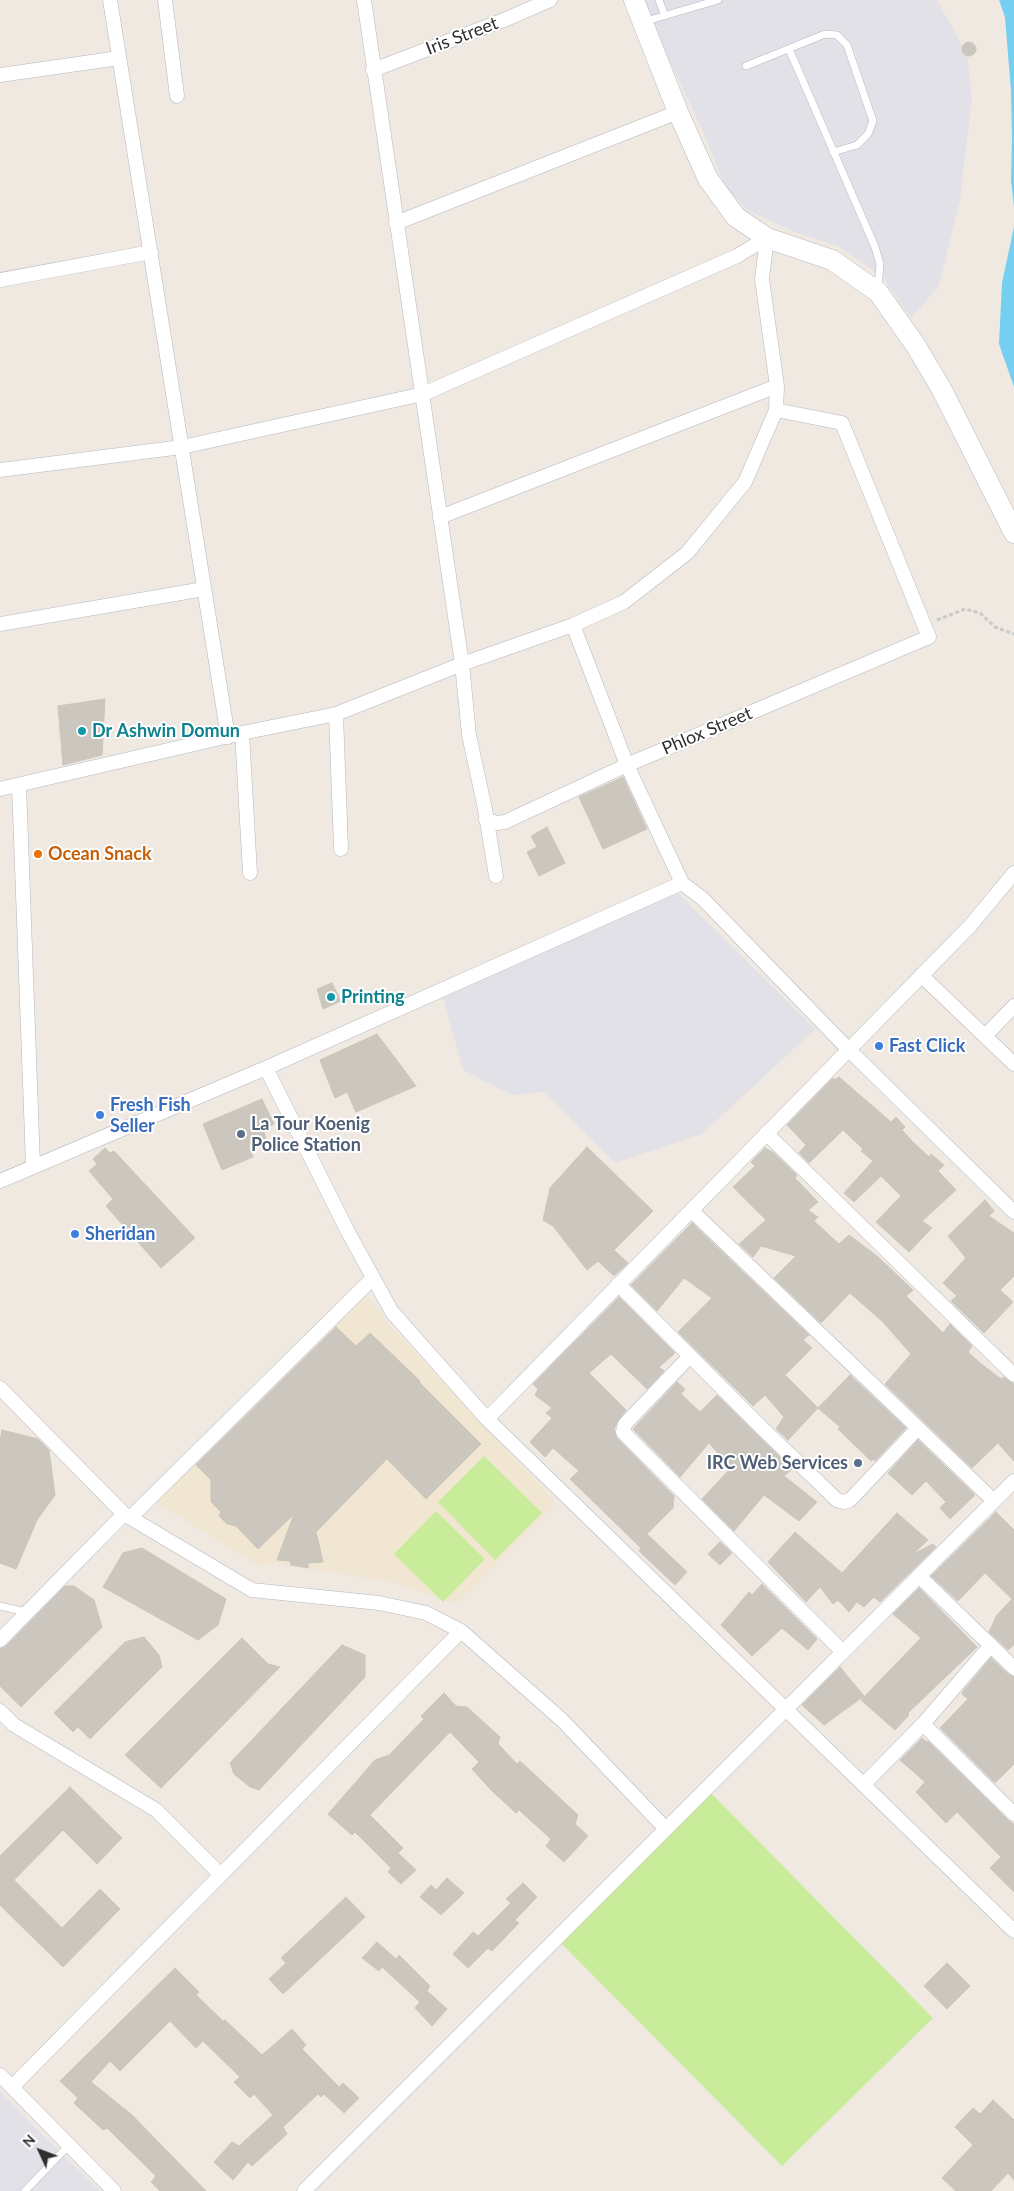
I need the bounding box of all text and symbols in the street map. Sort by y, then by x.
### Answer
street label: Iris Street [423,12,501,60]
street label: Phlox Street [659,702,755,760]
place label: Dr Ashwin Domun [92,720,240,742]
marker: Dr Ashwin Domun [76,725,88,737]
place label: Ocean Snack [48,843,152,865]
marker: Ocean Snack [32,848,44,860]
place label: Printing [341,986,405,1008]
marker: Printing [325,991,337,1003]
place label: Fast Click [889,1035,965,1057]
marker: Fast Click [873,1040,885,1052]
place label: Fresh Fish Seller [110,1094,191,1136]
marker: Fresh Fish Seller [94,1109,106,1121]
place label: La Tour Koenig Police Station [251,1113,370,1156]
marker: La Tour Koenig Police Station [235,1128,247,1140]
place label: Sheridan [85,1223,155,1245]
marker: Sheridan [69,1228,81,1240]
place label: IRC Web Services [707,1452,848,1474]
marker: IRC Web Services [852,1457,864,1469]
north arrow [15,2126,65,2176]
text: N [19,2131,39,2150]

